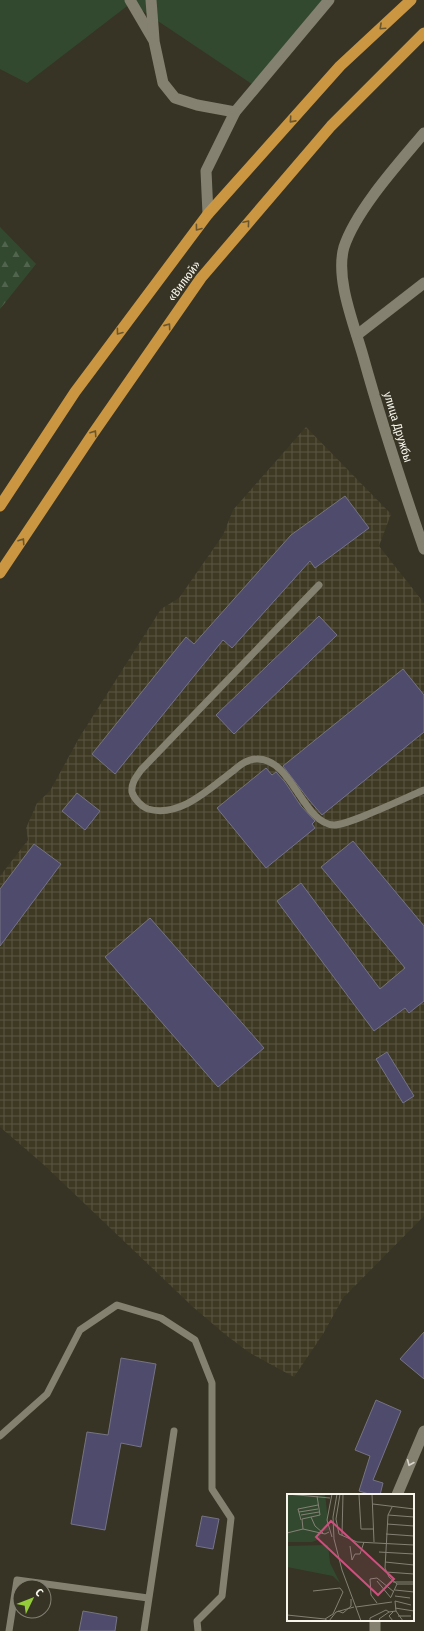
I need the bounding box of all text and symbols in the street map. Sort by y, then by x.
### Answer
one-way arrow [379,22,387,29]
one-way arrow [289,115,297,123]
one-way arrow [243,221,250,228]
one-way arrow [195,224,202,231]
street label: «Вилюй» [165,258,203,304]
one-way arrow [163,323,171,330]
one-way arrow [117,328,124,335]
street label: улица Дружбы [381,390,415,464]
one-way arrow [89,430,96,437]
one-way arrow [17,538,24,545]
one-way arrow [407,1458,415,1466]
inset map [287,1494,414,1621]
north arrow [12,1579,52,1619]
text: С [32,1586,46,1599]

